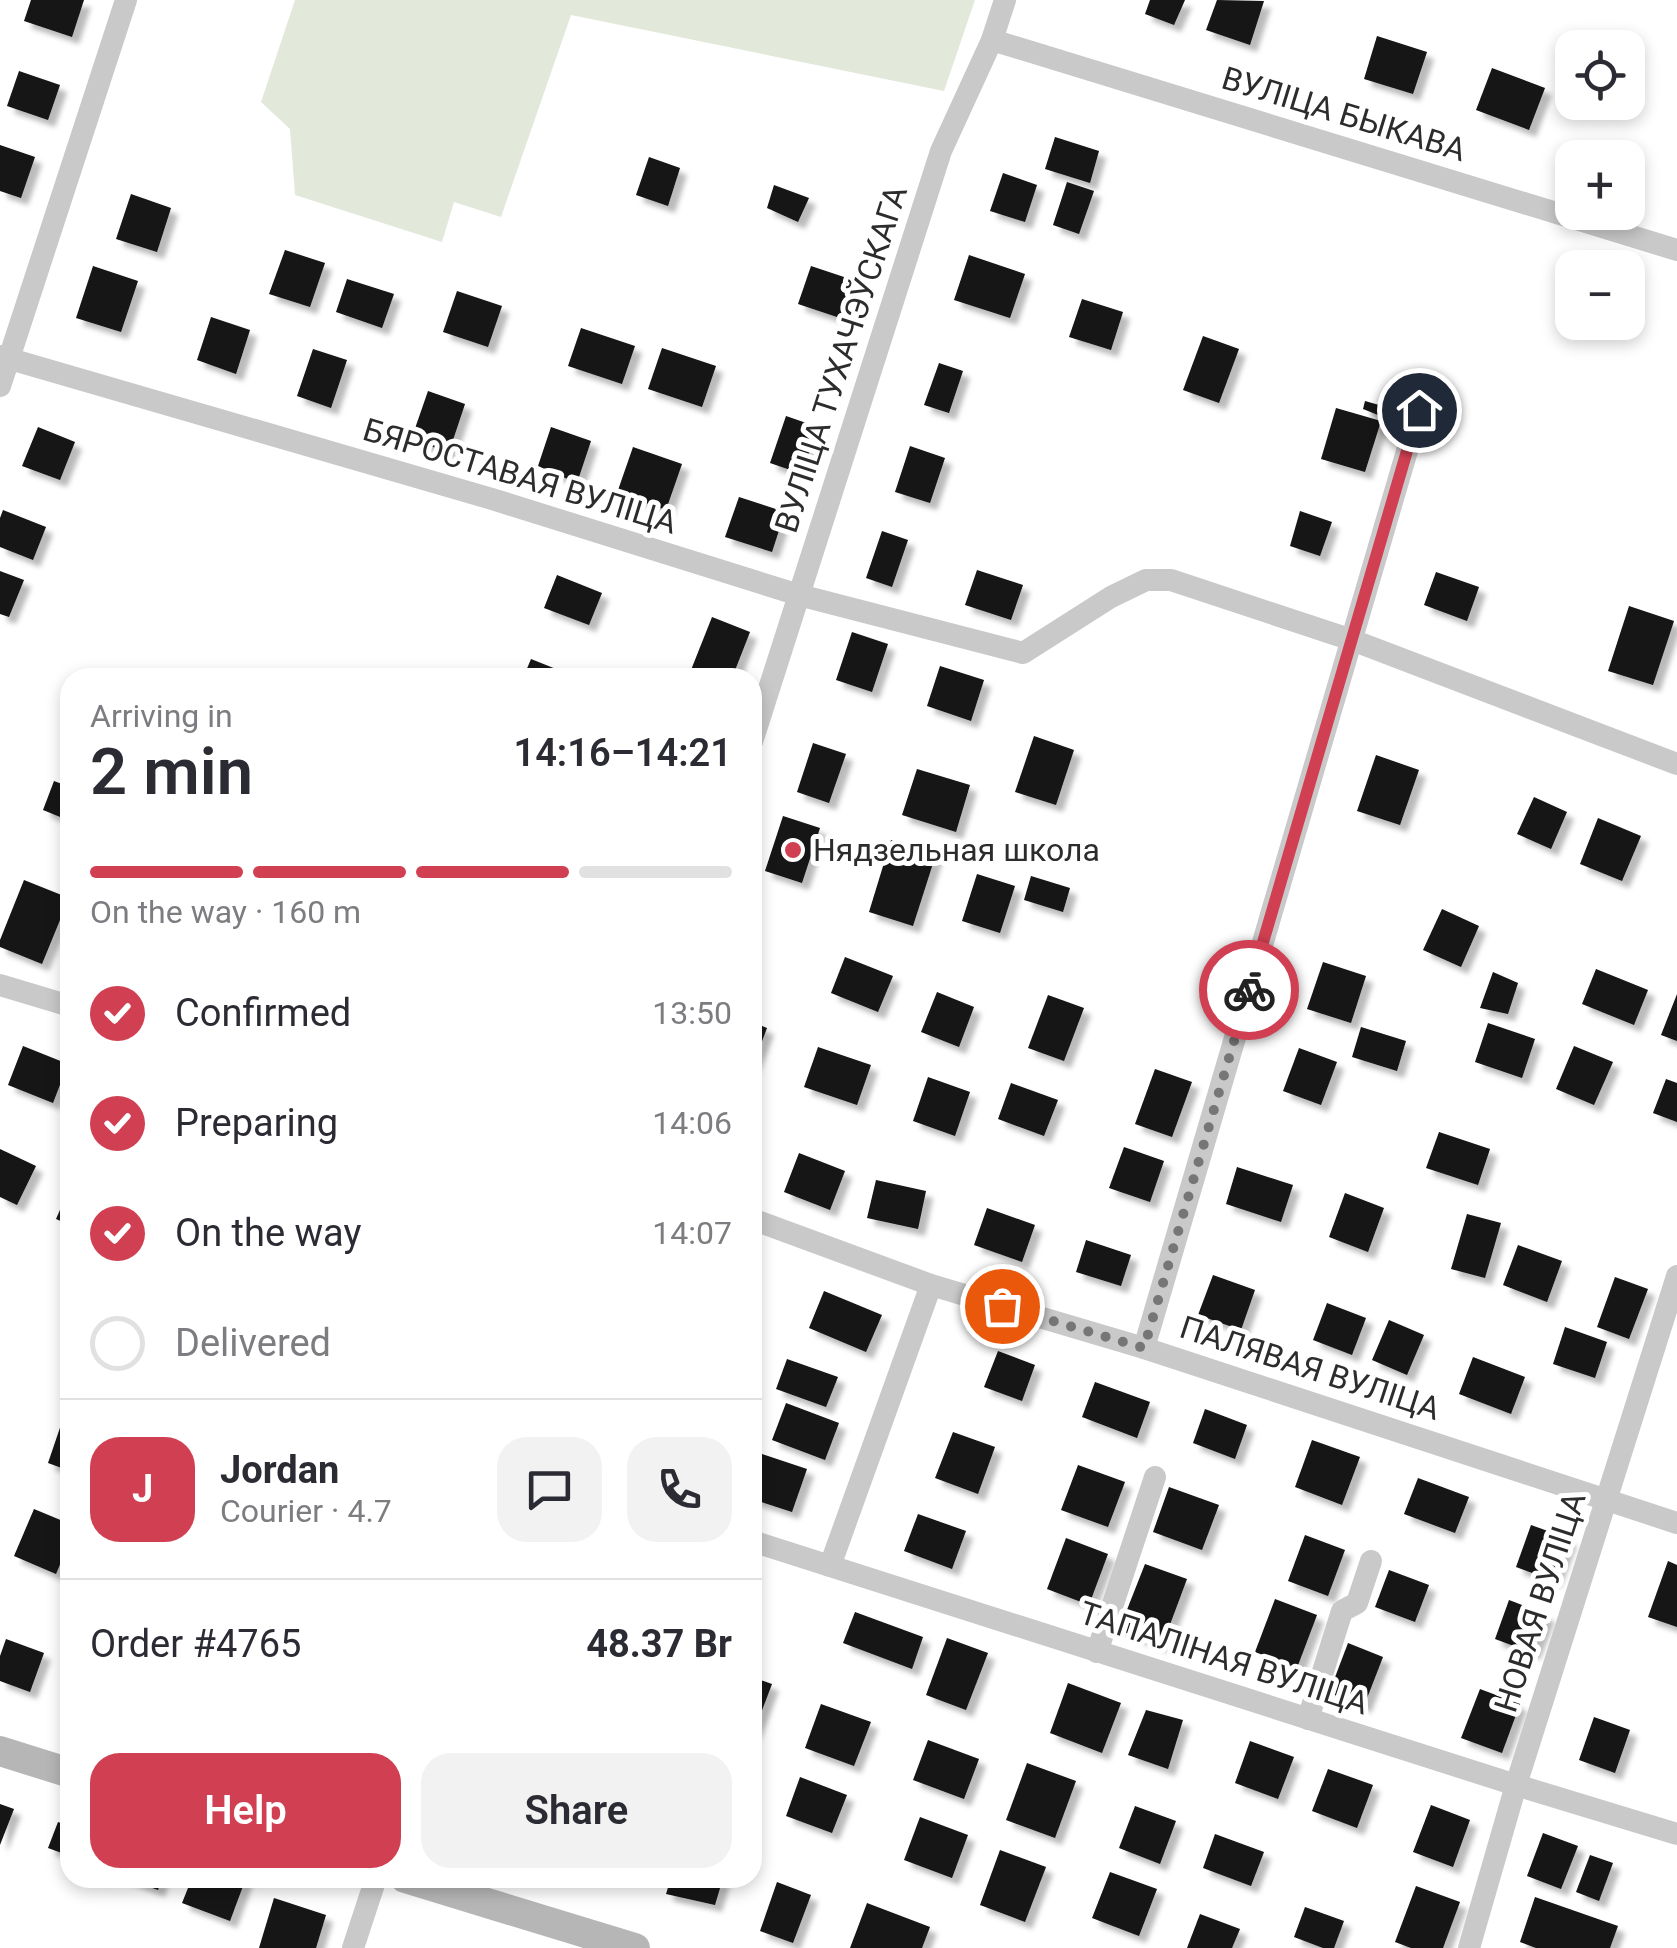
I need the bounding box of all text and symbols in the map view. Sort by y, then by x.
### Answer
map controls [1555,30,1645,340]
button: locate [1555,30,1645,120]
street label: ВУЛІЦА БЫКАВА [1217,59,1471,169]
button: + [1555,140,1645,230]
street label: ВУЛІЦА ТУХАЧЭЎСКАГА [767,181,915,537]
button: − [1555,250,1645,340]
pin [1377,368,1462,453]
icon: home [1392,383,1447,438]
street label: БЯРОСТАВАЯ ВУЛІЦА [359,410,682,542]
text: Arriving in [90,697,233,735]
text: 14:16–14:21 [513,731,732,775]
text: 2 min [90,734,253,810]
place label: Нядзельная школа [813,831,1100,869]
marker: Нядзельная школа [782,839,804,861]
text: On the way · 160 m [90,893,361,931]
courier [1199,940,1299,1040]
icon: bike [1222,963,1277,1018]
icon: check [90,986,145,1041]
text: Confirmed [175,991,351,1035]
text: 13:50 [652,994,732,1032]
icon: check [90,1096,145,1151]
text: Preparing [175,1101,338,1145]
text: 14:06 [652,1104,732,1142]
icon: check [90,1206,145,1261]
text: On the way [175,1211,361,1255]
text: 14:07 [652,1214,732,1252]
pin [960,1264,1045,1349]
icon: bag [975,1279,1030,1334]
street label: ПАЛЯВАЯ ВУЛІЦА [1175,1308,1445,1428]
text: Delivered [175,1321,331,1365]
button: chat [497,1437,602,1542]
button: phone [627,1437,732,1542]
text: Jordan [220,1448,339,1492]
text: J [132,1467,153,1511]
street label: НОВАЯ ВУЛІЦА [1487,1487,1593,1717]
text: Courier · 4.7 [220,1492,392,1530]
street label: ТАПАЛІНАЯ ВУЛІЦА [1075,1593,1373,1723]
text: Order #4765 [90,1622,301,1666]
text: 48.37 Br [586,1622,732,1666]
button: Help [90,1753,401,1868]
button: Share [421,1753,732,1868]

